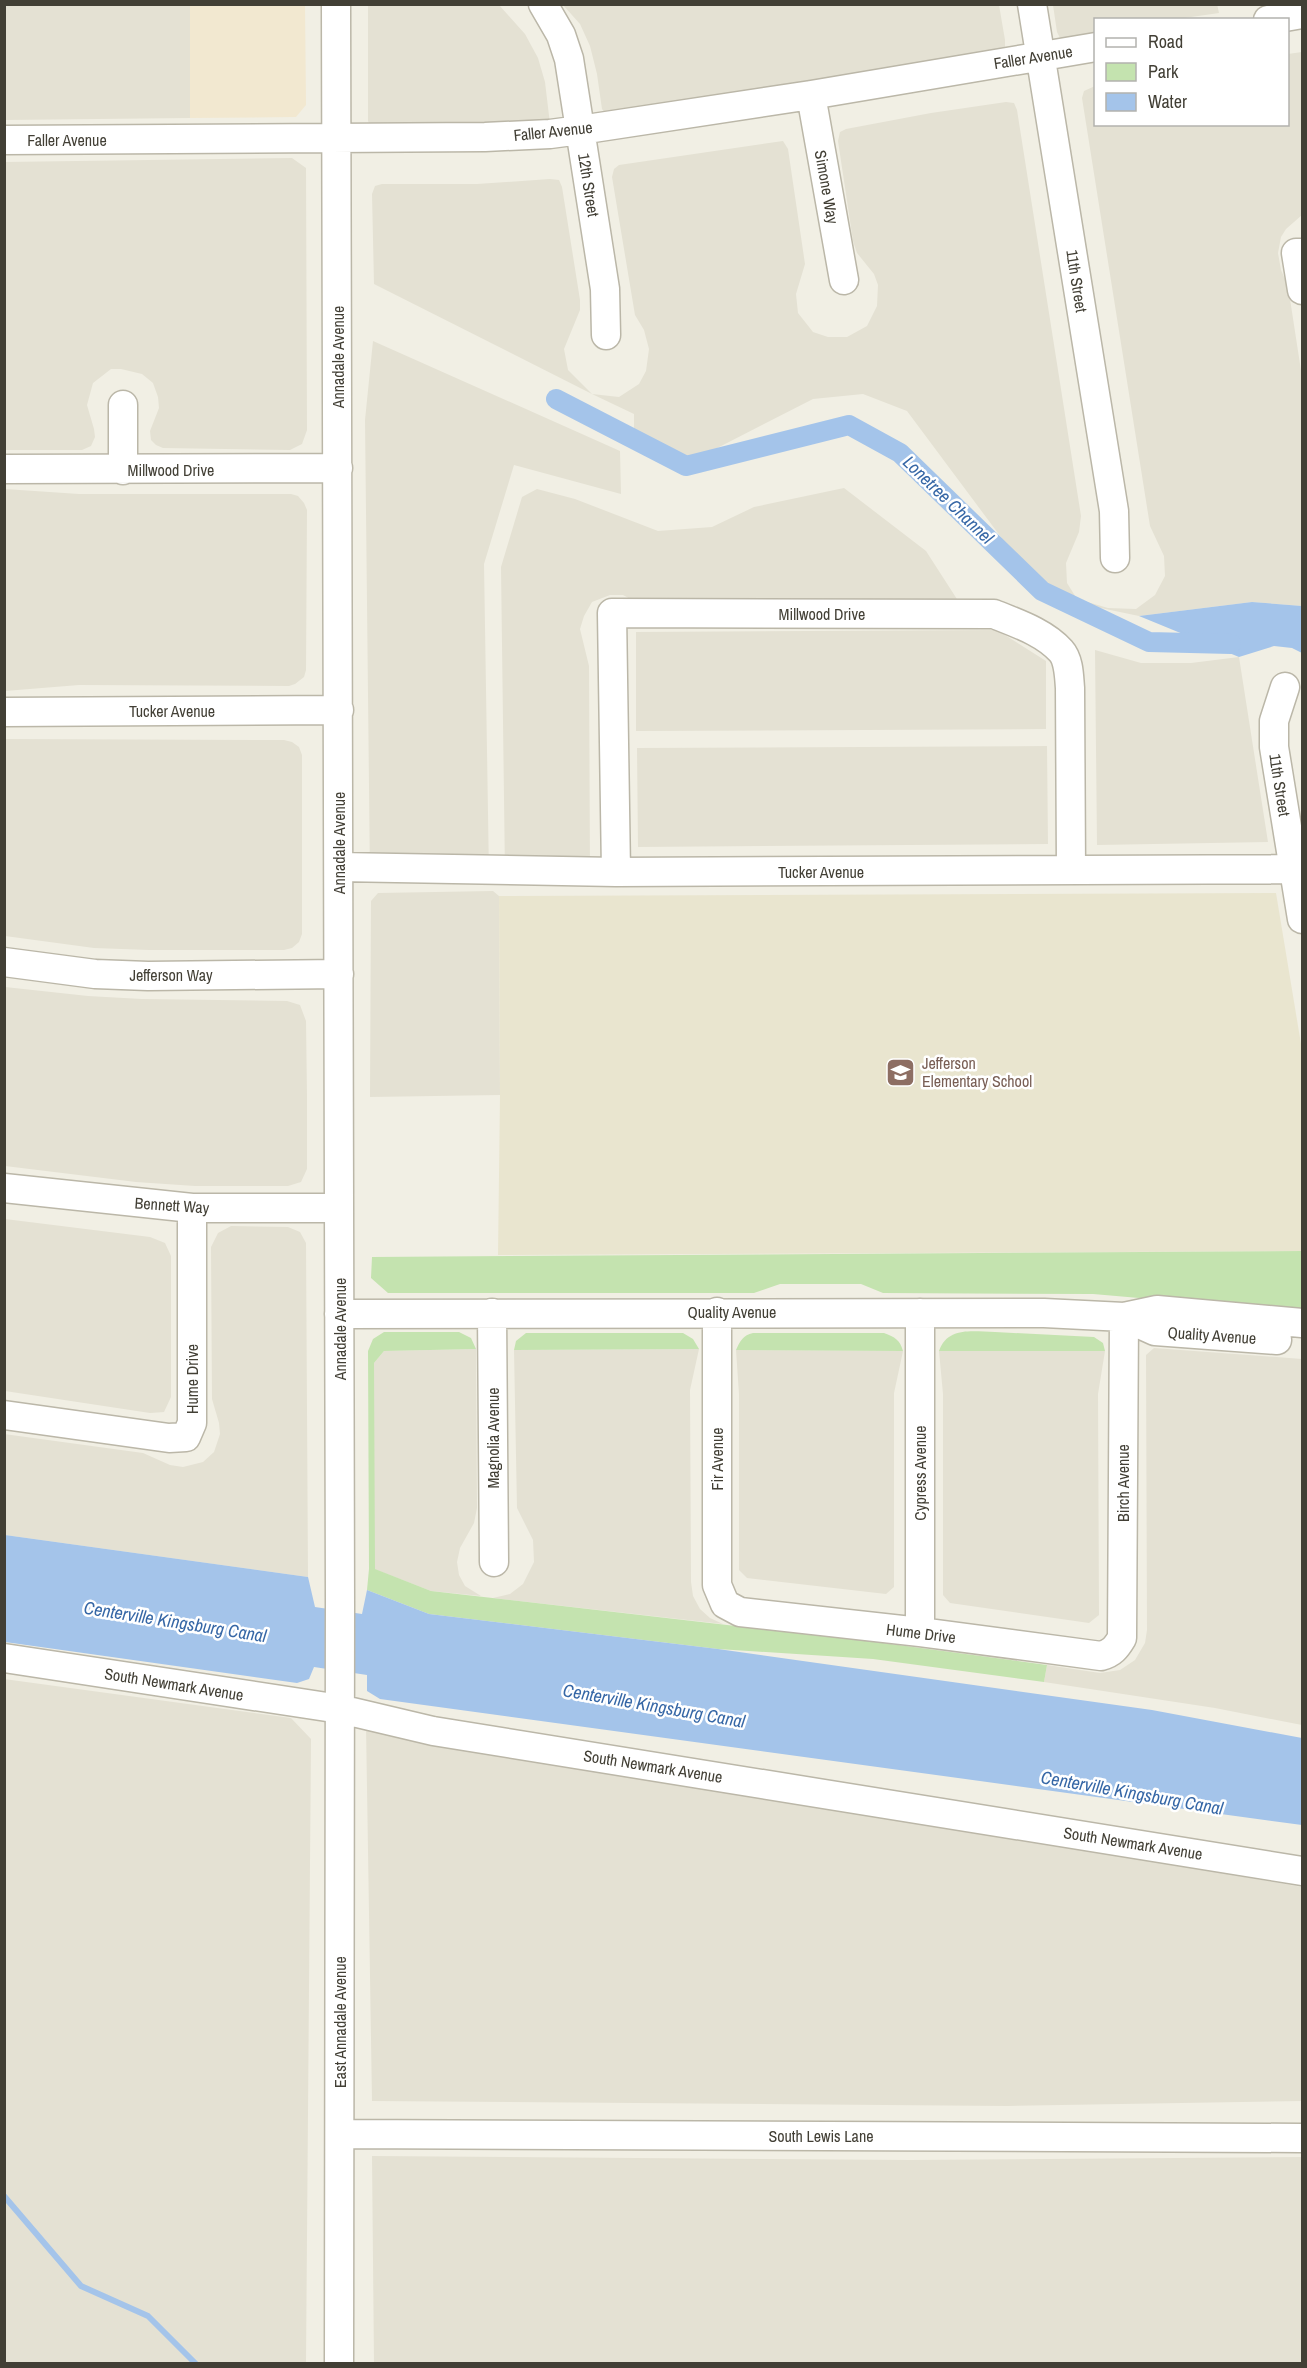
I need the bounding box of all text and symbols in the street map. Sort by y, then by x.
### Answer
legend [1094,18,1289,126]
text: Road [1148,29,1183,54]
street label: Faller Avenue [992,40,1074,74]
text: Park [1148,59,1179,84]
text: Water [1148,89,1187,114]
street label: Faller Avenue [512,116,594,146]
street label: Faller Avenue [27,129,107,151]
street label: Simone Way [810,148,844,226]
street label: 12th Street [573,152,605,219]
street label: 11th Street [1061,248,1093,314]
street label: Annadale Avenue [327,306,349,409]
water label: Lonetree Channel [897,450,1000,550]
street label: Millwood Drive [128,459,214,481]
street label: Millwood Drive [779,603,865,625]
street label: Tucker Avenue [129,700,215,722]
street label: 11th Street [1264,752,1296,818]
street label: Annadale Avenue [328,792,350,895]
street label: Tucker Avenue [778,861,864,883]
street label: Jefferson Way [129,964,213,986]
place label: Jefferson Elementary School [922,1052,1032,1092]
school or university icon: Jefferson Elementary School [885,1056,917,1088]
street label: Bennett Way [134,1191,210,1219]
street label: Annadale Avenue [329,1278,351,1381]
street label: Quality Avenue [688,1301,776,1323]
street label: Quality Avenue [1167,1321,1257,1349]
street label: Hume Drive [181,1344,203,1414]
street label: Magnolia Avenue [482,1387,504,1489]
street label: Cypress Avenue [909,1425,931,1521]
street label: Fir Avenue [706,1427,728,1491]
street label: Birch Avenue [1112,1444,1134,1522]
water label: Centerville Kingsburg Canal [82,1595,269,1648]
street label: Hume Drive [885,1618,957,1648]
street label: South Newmark Avenue [103,1662,245,1706]
water label: Centerville Kingsburg Canal [561,1677,748,1734]
street label: South Newmark Avenue [582,1744,724,1788]
water label: Centerville Kingsburg Canal [1039,1764,1226,1821]
street label: South Newmark Avenue [1062,1821,1204,1865]
street label: East Annadale Avenue [329,1956,351,2088]
street label: South Lewis Lane [768,2125,874,2147]

